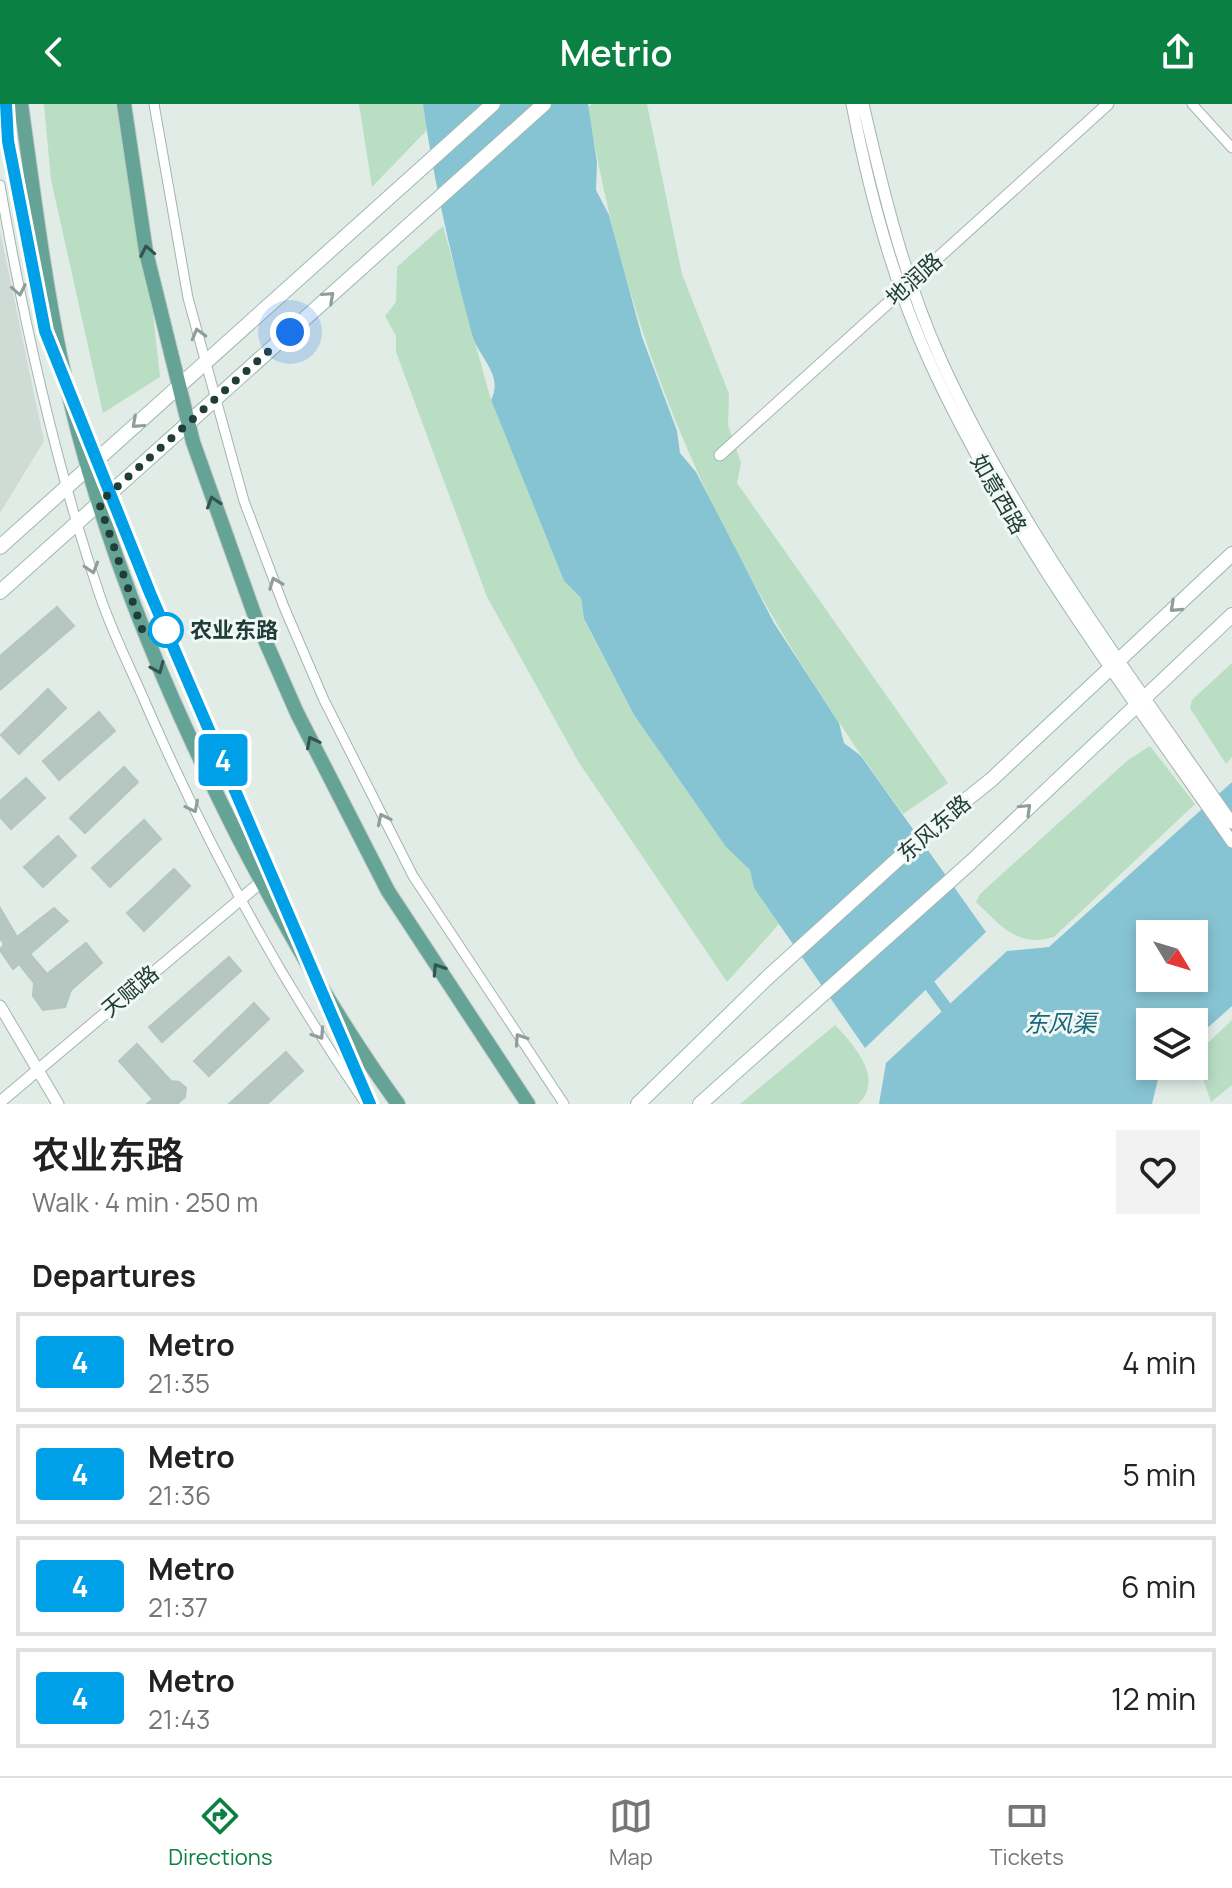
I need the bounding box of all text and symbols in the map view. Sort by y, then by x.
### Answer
text: Metrio [560,28,672,77]
icon: back [32,30,76,74]
icon: share [1156,30,1200,74]
one-way arrow [139,244,156,258]
street label: 地润路 [879,246,949,312]
one-way arrow [10,282,27,296]
one-way arrow [320,292,334,307]
your location [270,312,310,352]
one-way arrow [191,328,208,342]
one-way arrow [131,413,146,427]
street label: 如意西路 [964,448,1034,540]
one-way arrow [206,496,222,510]
one-way arrow [83,561,99,575]
one-way arrow [268,577,285,591]
one-way arrow [1170,598,1184,613]
marker: 农业东路 [149,613,183,647]
place label: 农业东路 [190,615,278,645]
one-way arrow [148,659,164,674]
line badge: 4 [197,734,249,786]
one-way arrow [307,736,322,751]
text: 4 [214,741,232,779]
street label: 东风东路 [891,788,977,868]
one-way arrow [184,799,199,814]
one-way arrow [1017,803,1031,818]
one-way arrow [377,812,393,827]
north arrow [1136,920,1208,992]
map controls [1136,920,1208,1080]
street label: 天赋路 [95,958,165,1024]
one-way arrow [433,964,448,978]
water label: 东风渠 [1024,1006,1099,1039]
button: layers [1136,1008,1208,1080]
one-way arrow [309,1026,324,1040]
one-way arrow [515,1034,530,1048]
text: 农业东路 [32,1128,184,1180]
button: heart [1116,1130,1200,1214]
text: Walk · 4 min · 250 m [32,1184,258,1220]
text: Departures [32,1255,196,1296]
text: Metro [148,1324,235,1365]
text: 4 min [1122,1342,1196,1383]
text: 4 [71,1343,89,1381]
text: 21:35 [148,1365,210,1401]
text: Metro [148,1436,235,1477]
text: 5 min [1122,1454,1196,1495]
text: 4 [71,1455,89,1493]
text: 21:36 [148,1477,211,1513]
text: Metro [148,1548,235,1589]
text: 6 min [1121,1566,1196,1607]
text: 4 [71,1567,89,1605]
text: 21:37 [148,1589,208,1625]
text: Metro [148,1660,235,1701]
text: 12 min [1111,1678,1196,1719]
text: 4 [71,1679,89,1717]
text: 21:43 [148,1701,210,1737]
tab: Directions [168,1794,272,1872]
tab: Map [609,1794,653,1872]
tab: Tickets [989,1794,1064,1872]

